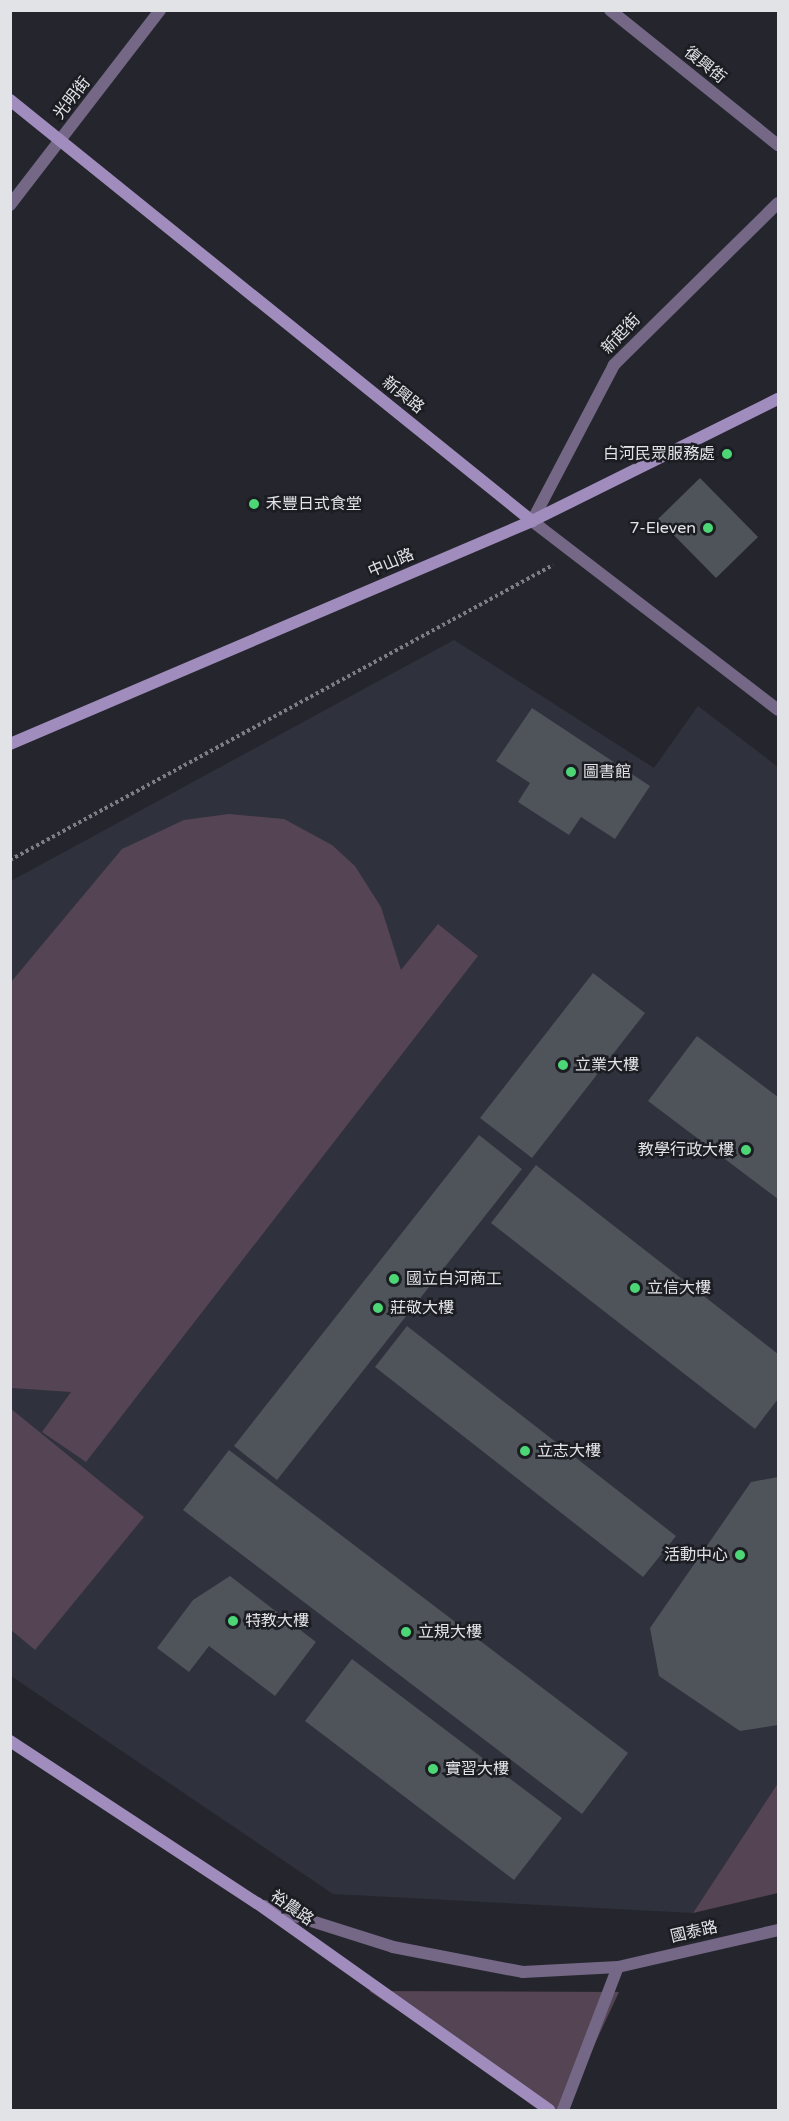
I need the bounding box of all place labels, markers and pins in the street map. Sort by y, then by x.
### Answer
place label: 白河民眾服務處 [603,444,715,464]
marker: 白河民眾服務處 [720,447,734,461]
place label: 禾豐日式食堂 [266,494,362,514]
marker: 禾豐日式食堂 [247,497,261,511]
place label: 7-Eleven [629,518,696,538]
marker: 7-Eleven [701,521,715,535]
place label: 圖書館 [583,762,631,782]
marker: 圖書館 [564,765,578,779]
place label: 立業大樓 [575,1055,639,1075]
marker: 立業大樓 [556,1058,570,1072]
place label: 教學行政大樓 [638,1140,734,1160]
marker: 教學行政大樓 [739,1143,753,1157]
place label: 國立白河商工 [406,1269,502,1289]
marker: 國立白河商工 [387,1272,401,1286]
place label: 立信大樓 [647,1278,711,1298]
marker: 立信大樓 [628,1281,642,1295]
place label: 莊敬大樓 [390,1298,454,1318]
marker: 莊敬大樓 [371,1301,385,1315]
place label: 立志大樓 [537,1441,601,1461]
marker: 立志大樓 [518,1444,532,1458]
place label: 活動中心 [664,1545,728,1565]
marker: 活動中心 [733,1548,747,1562]
place label: 特教大樓 [245,1611,309,1631]
marker: 特教大樓 [226,1614,240,1628]
place label: 立規大樓 [418,1622,482,1642]
marker: 立規大樓 [399,1625,413,1639]
place label: 實習大樓 [445,1759,509,1779]
marker: 實習大樓 [426,1762,440,1776]

